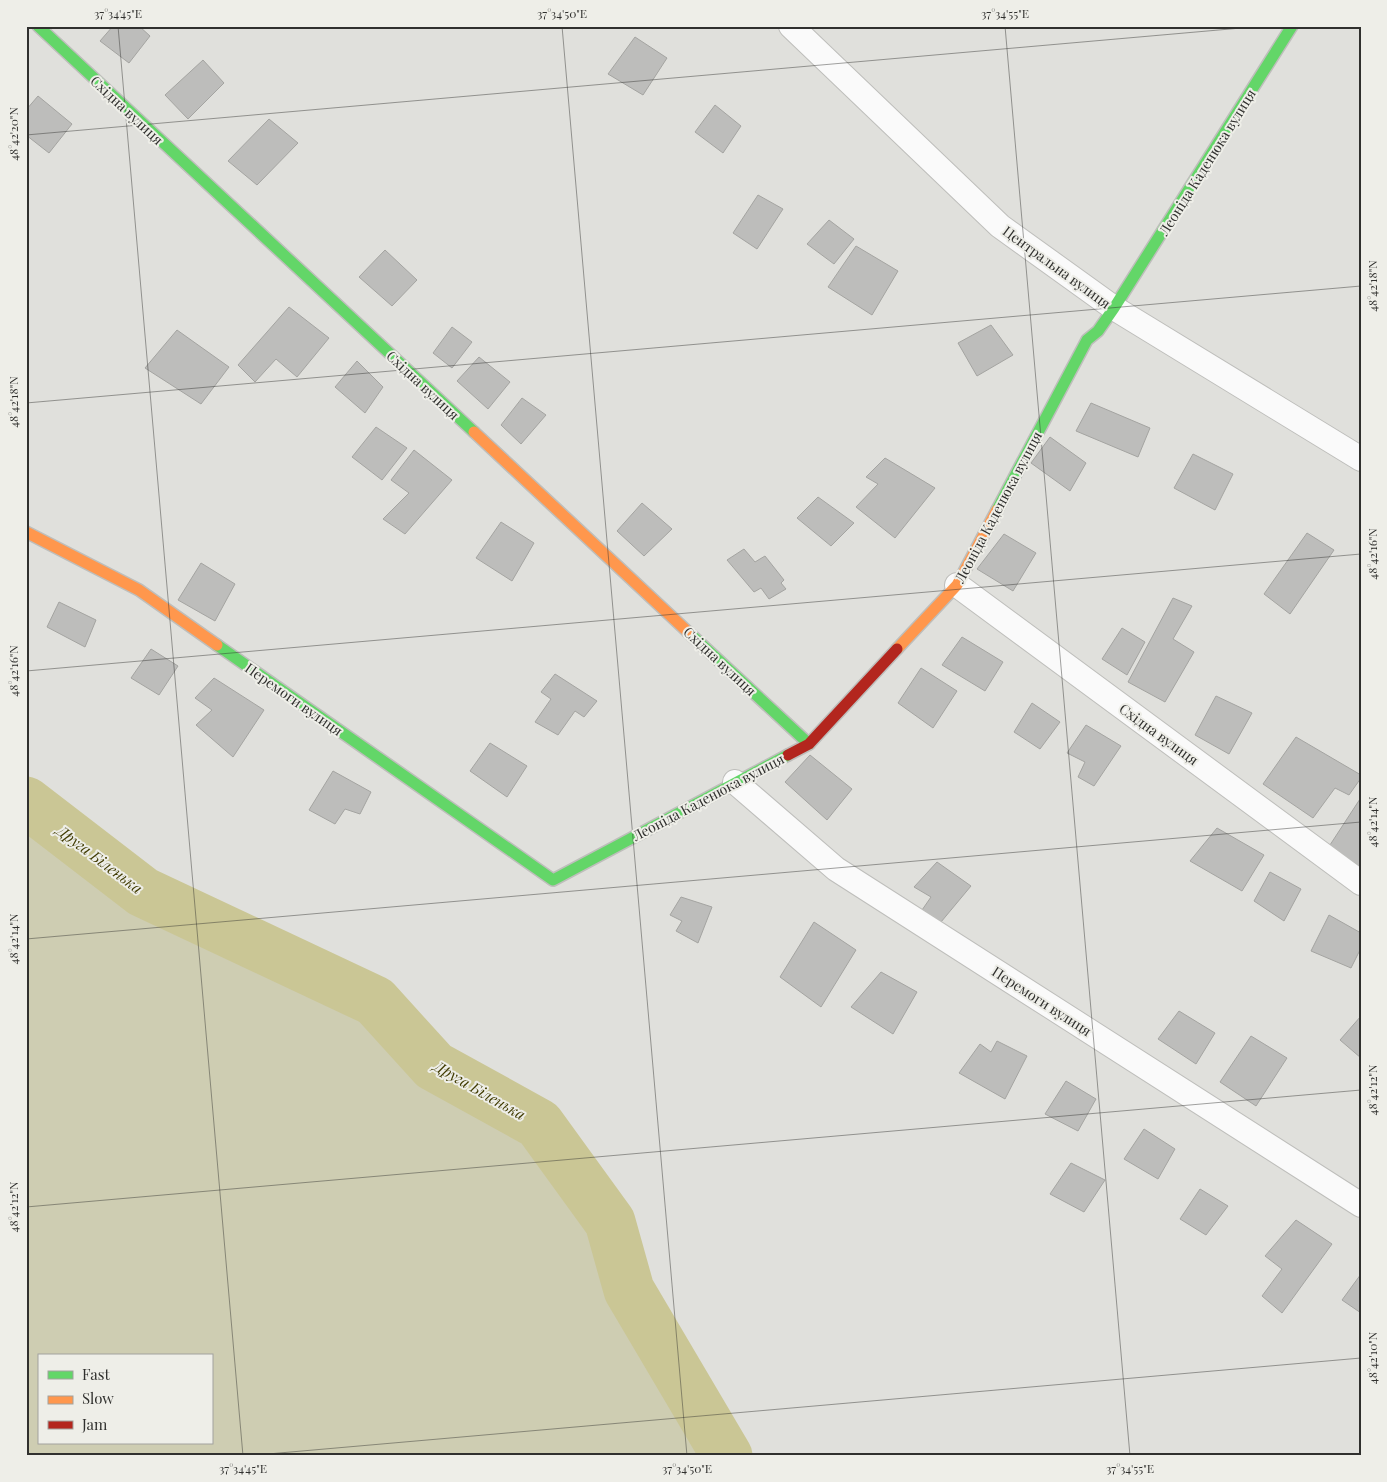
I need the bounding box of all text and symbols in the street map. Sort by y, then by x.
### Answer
text: 37°34'45"E [94,5,142,21]
text: 37°34'50"E [537,5,587,21]
text: 37°34'55"E [981,5,1029,21]
street label: Східна вулиця [86,71,168,149]
street label: Леоніда Каденюка вулиця [1154,85,1260,240]
text: 48°42'20"N [5,107,21,161]
street label: Центральна вулиця [999,221,1115,313]
text: 48°42'18"N [1364,260,1380,312]
street label: Східна вулиця [382,346,464,424]
text: 48°42'18"N [5,376,21,428]
street label: Леоніда Каденюка вулиця [949,427,1046,587]
text: 48°42'16"N [1364,528,1380,580]
street label: Східна вулиця [679,622,761,700]
text: 48°42'16"N [5,645,21,697]
street label: Перемоги вулиця [242,658,347,740]
street label: Східна вулиця [1116,699,1203,769]
street label: Леоніда Каденюка вулиця [628,749,788,846]
text: 48°42'14"N [1364,796,1380,848]
water label: Друга Біленька [51,818,147,898]
text: 48°42'14"N [5,913,21,965]
street label: Перемоги вулиця [989,962,1096,1041]
water label: Друга Біленька [428,1054,529,1124]
text: 48°42'12"N [1364,1064,1380,1116]
text: 48°42'12"N [5,1181,21,1233]
text: 48°42'10"N [1364,1331,1380,1384]
legend [38,1354,212,1444]
text: Fast [82,1364,111,1384]
text: Slow [82,1388,114,1408]
text: Jam [81,1414,108,1434]
text: 37°34'45"E [219,1460,267,1476]
text: 37°34'50"E [662,1460,712,1476]
text: 37°34'55"E [1106,1460,1154,1476]

